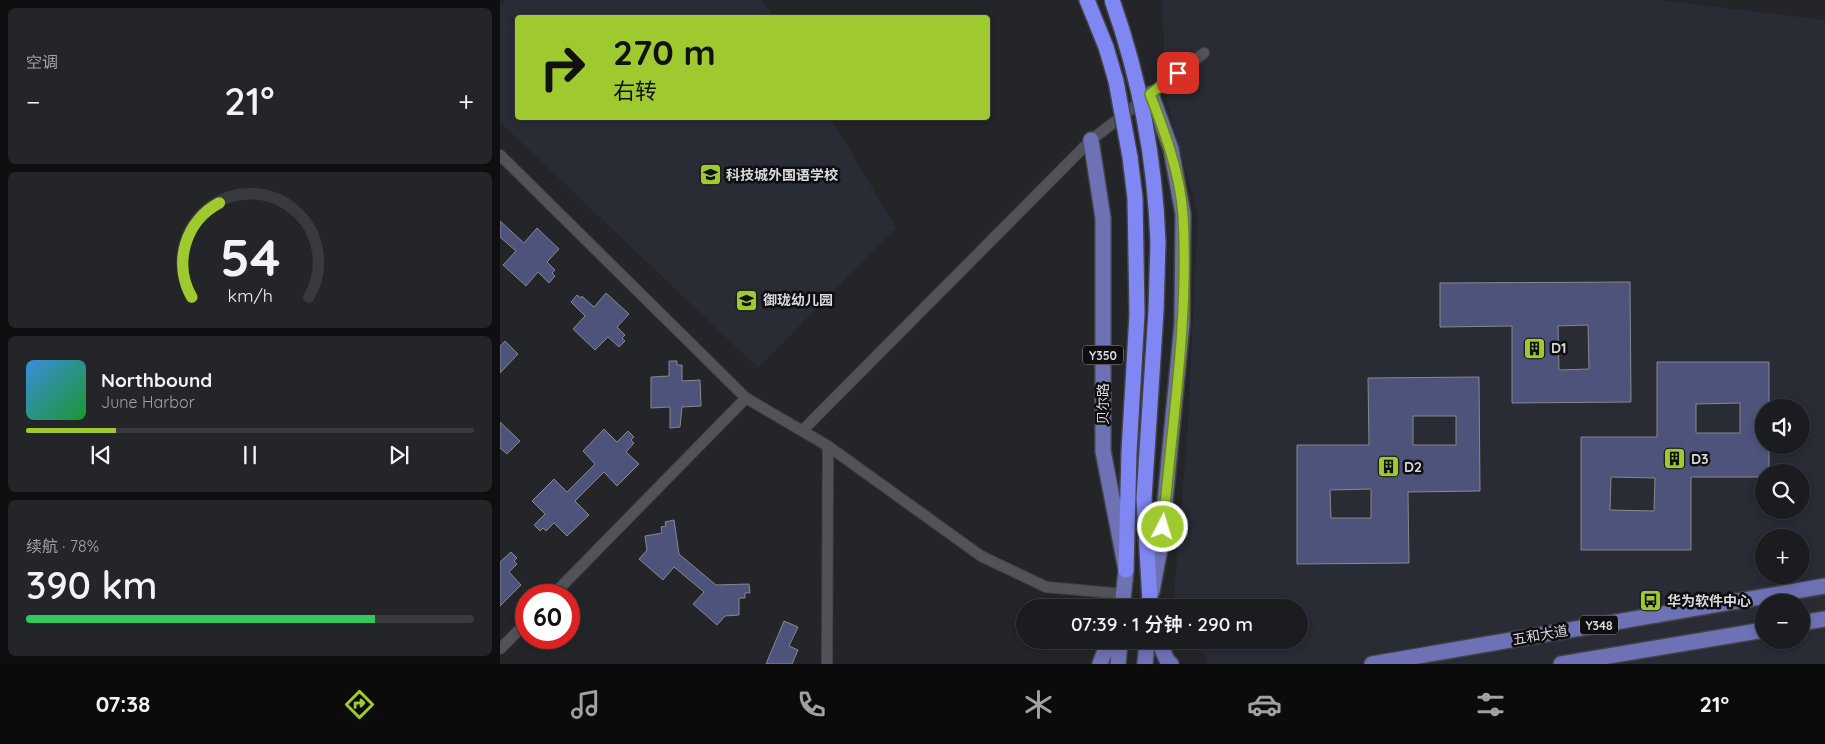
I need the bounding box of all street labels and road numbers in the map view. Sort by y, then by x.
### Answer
road number: Y350 [1083,346,1123,364]
street label: 贝尔路 [1094,383,1112,425]
road number: Y348 [1580,616,1618,634]
street label: 五和大道 [1511,621,1569,649]

